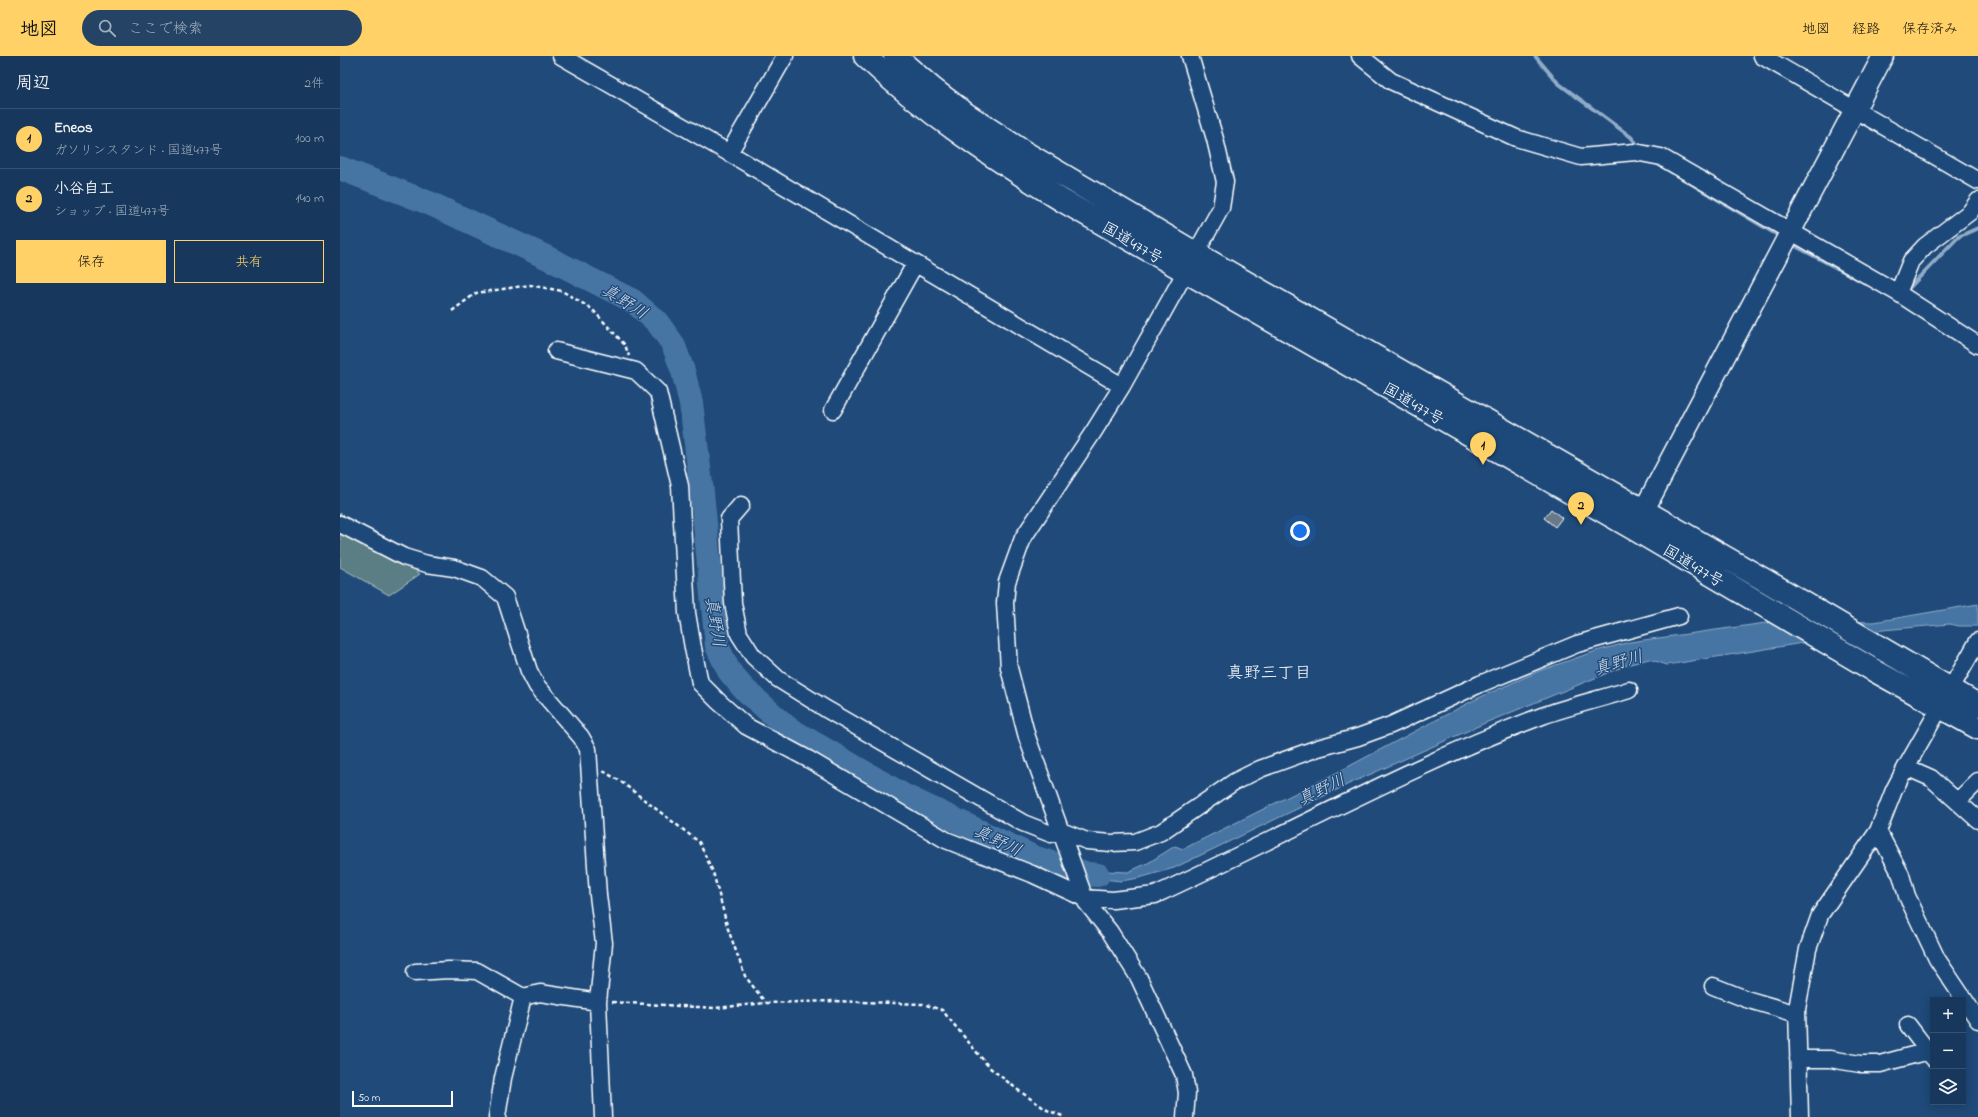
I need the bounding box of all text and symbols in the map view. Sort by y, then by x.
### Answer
search box [82,10,362,46]
text: 地図 [20,17,58,44]
icon: search [96,17,118,39]
text: ここで検索 [128,18,203,40]
text: 地図 [1802,19,1830,40]
text: 経路 [1852,19,1880,40]
text: 保存済み [1902,19,1958,40]
text: 周辺 [16,71,50,96]
text: 2件 [305,74,324,93]
text: Eneos [54,117,93,139]
text: 1 [27,129,31,148]
text: 100 m [295,129,324,148]
text: ガソリンスタンド · 国道477号 [54,141,223,160]
text: 小谷自工 [54,178,114,200]
text: 2 [26,189,32,208]
text: 140 m [296,189,324,208]
text: ショップ · 国道477号 [54,202,170,221]
street label: 国道477号 [1097,216,1167,271]
button: 保存 [16,240,166,283]
button: 共有 [174,240,324,283]
water label: 真野川 [596,278,652,326]
street label: 国道477号 [1378,377,1448,432]
pin: 1 [1470,432,1496,465]
pin: 2 [1568,492,1594,525]
your location [1290,521,1310,541]
street label: 国道477号 [1658,539,1728,594]
water label: 真野川 [698,595,731,649]
water label: 真野川 [1590,644,1646,682]
district label: 真野三丁目 [1227,661,1312,686]
water label: 真野川 [1293,768,1350,813]
water label: 真野川 [969,819,1026,864]
map controls [1930,997,1966,1105]
button: + [1930,997,1966,1033]
button: − [1930,1033,1966,1069]
button: layers [1930,1069,1966,1105]
scale bar [352,1089,453,1108]
text: 50 m [358,1090,380,1106]

